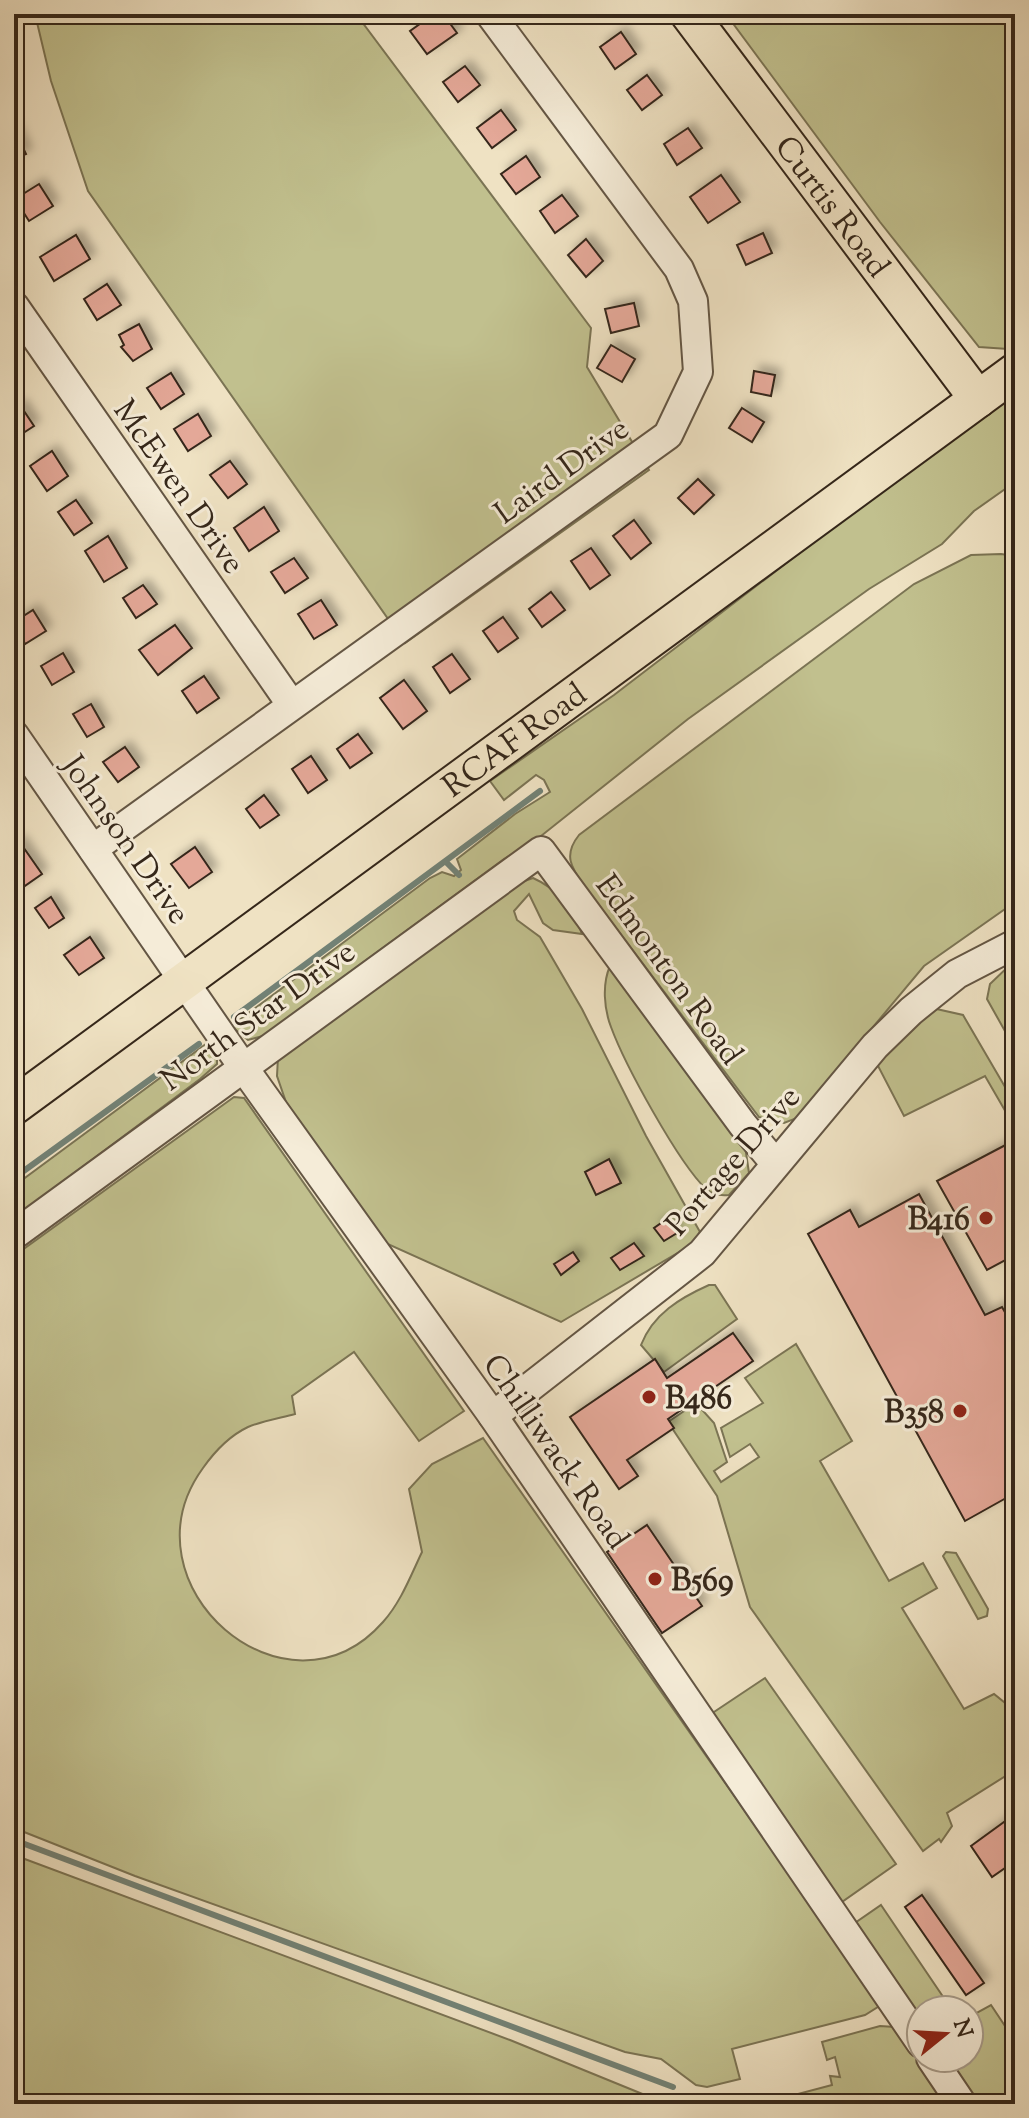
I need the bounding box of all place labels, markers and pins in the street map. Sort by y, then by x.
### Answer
place label: B416 [908,1198,970,1244]
marker: B416 [977,1209,995,1227]
place label: B486 [665,1377,732,1423]
marker: B486 [640,1388,658,1406]
place label: B358 [884,1391,944,1437]
marker: B358 [951,1402,969,1420]
place label: B569 [671,1559,734,1605]
marker: B569 [646,1570,664,1588]

